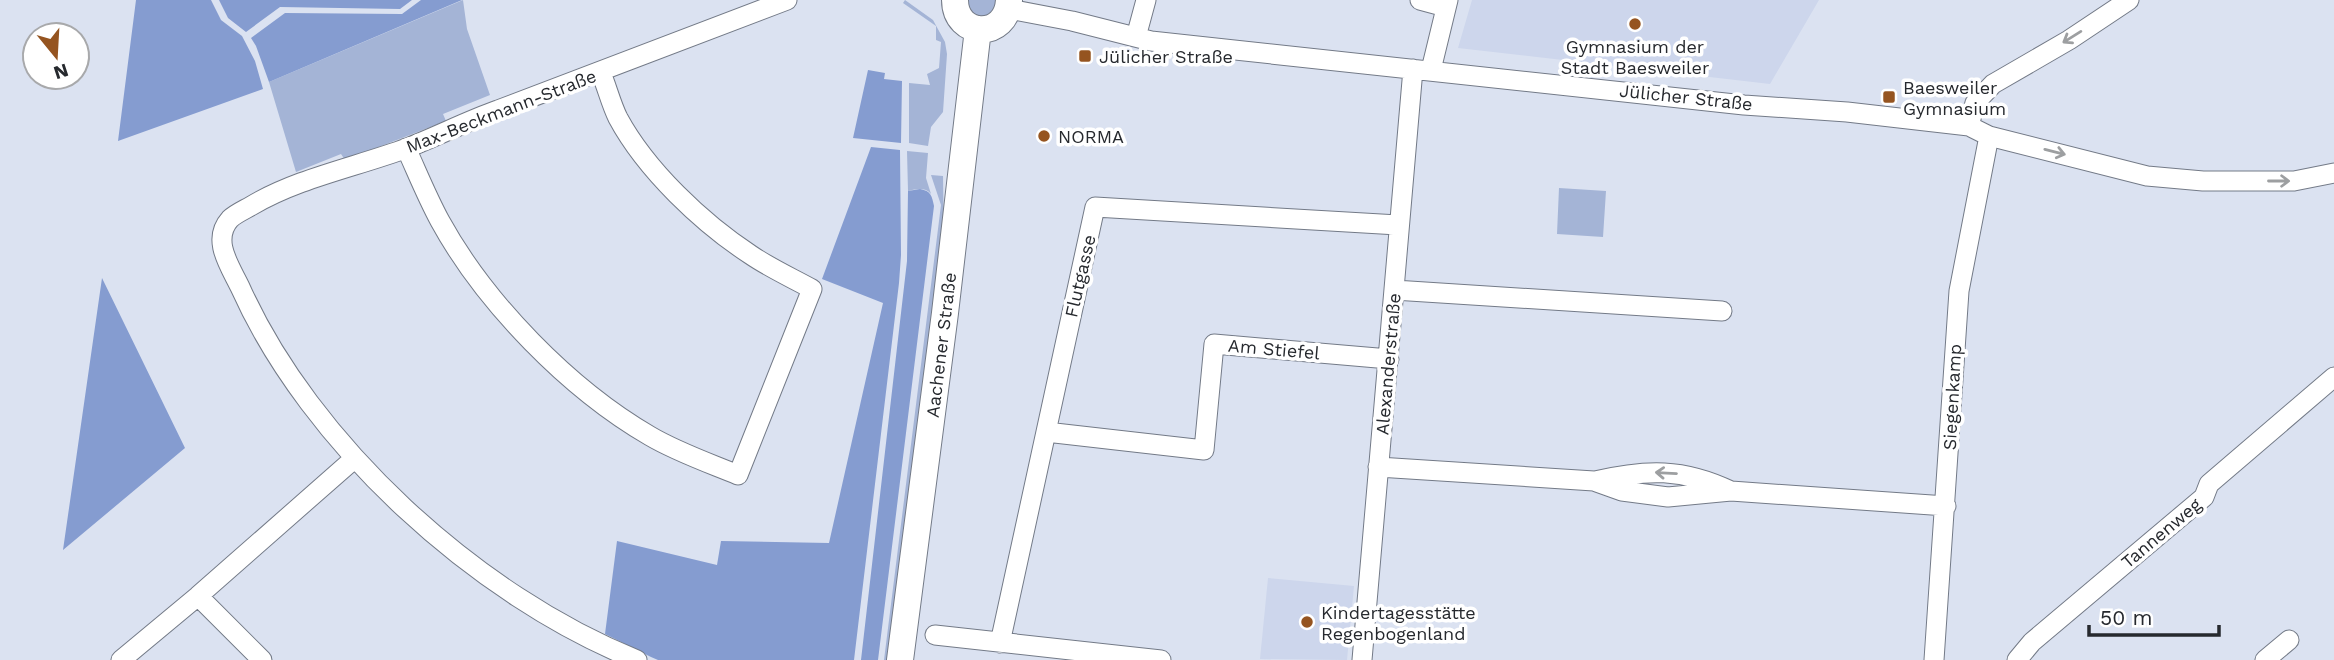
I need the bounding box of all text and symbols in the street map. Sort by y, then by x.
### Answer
marker: Gymnasium der Stadt Baesweiler [1627,16,1643,32]
north arrow [21,21,91,91]
one-way arrow [2063,30,2082,45]
place label: Gymnasium der Stadt Baesweiler [1561,36,1709,78]
place label: Jülicher Straße [1099,46,1233,67]
marker: Jülicher Straße [1077,48,1093,64]
text: N [51,59,71,85]
street label: Max-Beckmann-Straße [403,65,599,157]
place label: Baesweiler Gymnasium [1903,77,2006,119]
street label: Jülicher Straße [1618,80,1754,114]
marker: Baesweiler Gymnasium [1881,89,1897,105]
place label: NORMA [1058,126,1124,147]
marker: NORMA [1036,128,1052,144]
one-way arrow [2043,146,2066,159]
one-way arrow [2268,174,2291,188]
street label: Flutgasse [1060,233,1100,319]
street label: Aachener Straße [922,271,960,419]
street label: Alexanderstraße [1371,292,1405,436]
street label: Am Stiefel [1227,335,1321,364]
street label: Siegenkamp [1939,343,1965,451]
one-way arrow [1655,467,1678,480]
street label: Tannenweg [2117,493,2205,572]
scale bar [2089,594,2218,638]
place label: Kindertagesstätte Regenbogenland [1321,602,1476,644]
text: 50 m [2100,605,2152,630]
marker: Kindertagesstätte Regenbogenland [1299,614,1315,630]

